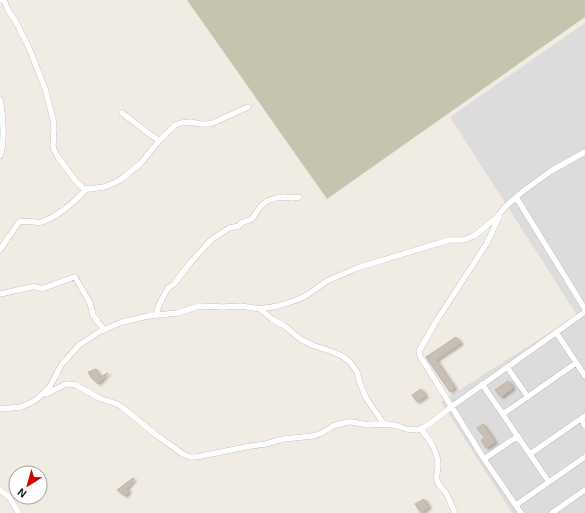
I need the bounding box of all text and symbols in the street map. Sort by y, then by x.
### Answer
north arrow [8,465,48,505]
text: N [15,486,29,501]

